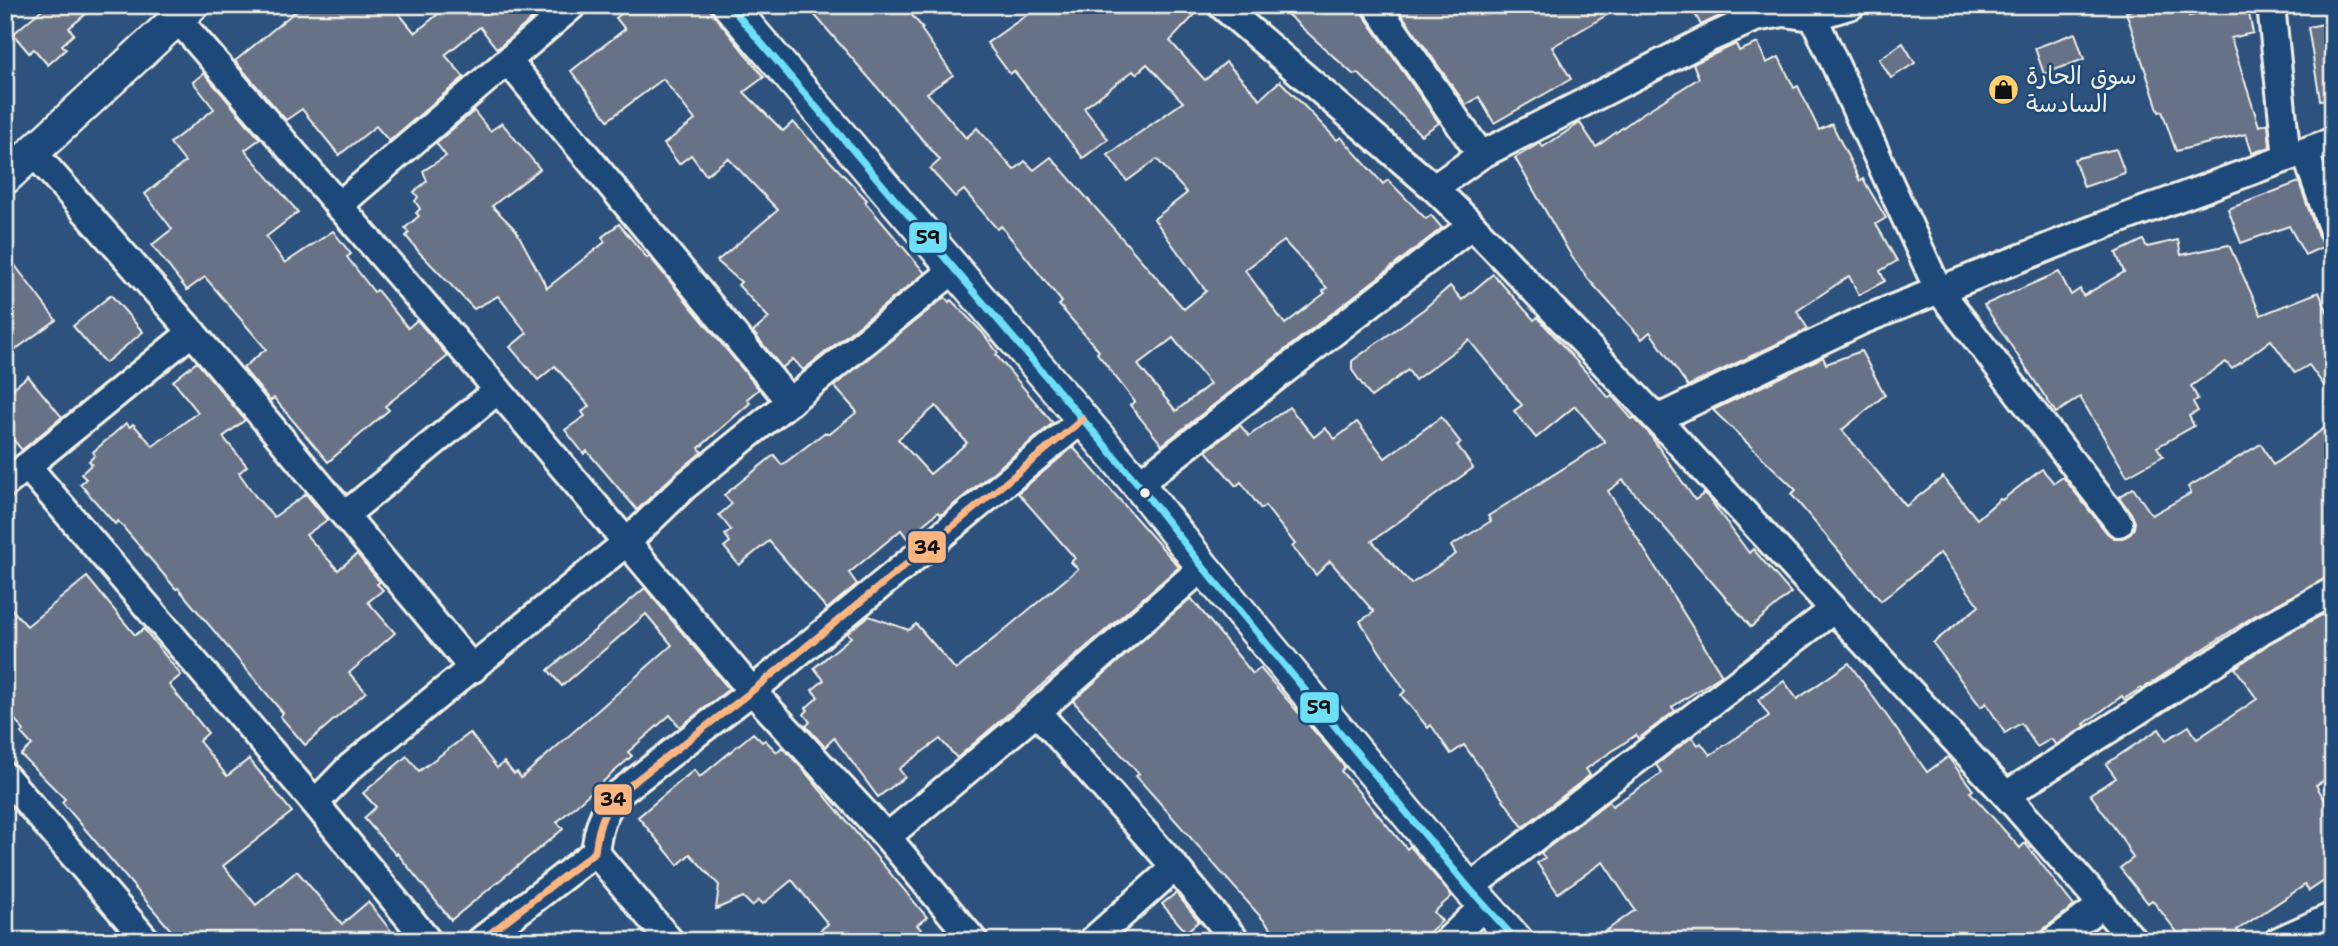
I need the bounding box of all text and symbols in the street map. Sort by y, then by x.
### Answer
place label: سوق الحارة السادسة [2026,60,2137,120]
shop icon: سوق الحارة السادسة [1986,73,2020,107]
line badge: 59 [908,221,948,254]
text: 59 [916,225,940,250]
unlabelled marker [1138,486,1152,500]
line badge: 34 [907,530,947,564]
text: 34 [914,535,941,560]
line badge: 59 [1299,691,1340,724]
text: 59 [1307,695,1331,720]
line badge: 34 [593,783,633,816]
text: 34 [600,787,627,812]

